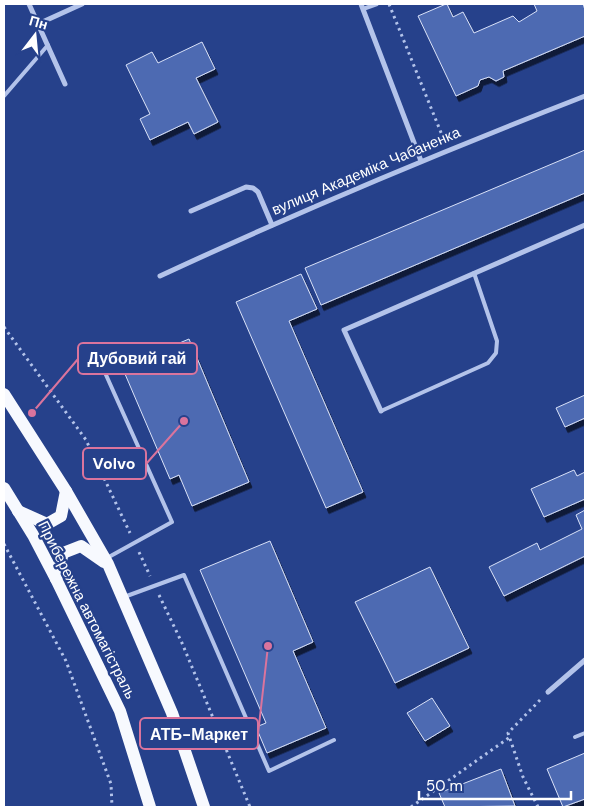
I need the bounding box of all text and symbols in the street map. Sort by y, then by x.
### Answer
north arrow [10,10,60,60]
text: Пн [27,11,50,34]
street label: вулиця Академіка Чабаненка [269,122,464,220]
callout: Дубовий гай [78,343,197,374]
text: Дубовий гай [88,348,186,369]
callout: Volvo [83,448,146,479]
text: Volvo [93,453,135,474]
street label: Прибережна автомагістраль [33,517,141,703]
callout: АТБ-Маркет [140,718,258,749]
text: АТБ-Маркет [150,724,248,745]
scale bar [419,768,572,800]
text: 50 m [426,776,463,796]

